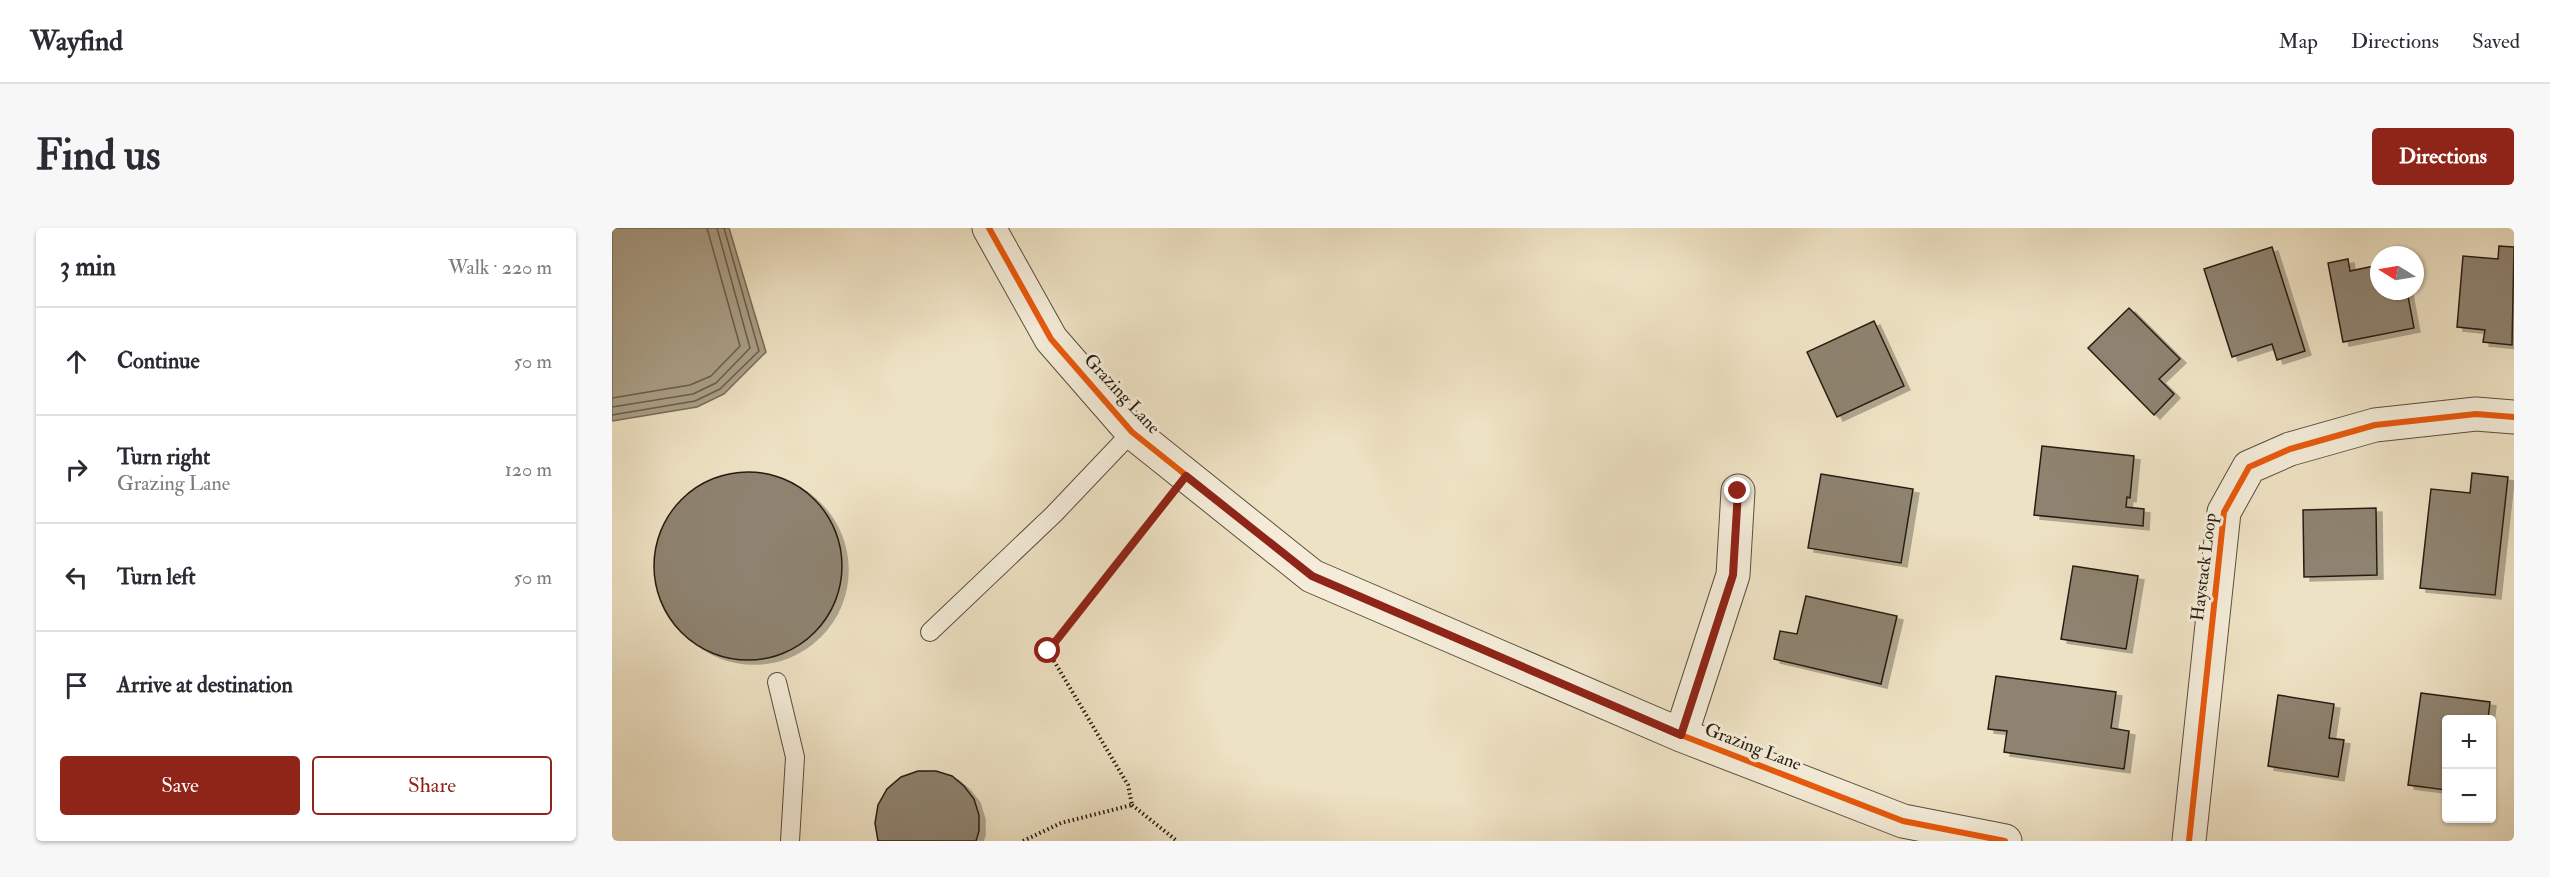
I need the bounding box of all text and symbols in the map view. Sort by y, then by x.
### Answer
text: Wayfind [30,24,123,59]
text: Map [2278,28,2318,55]
text: Directions [2351,28,2439,55]
text: Saved [2472,28,2520,55]
button: Directions [2372,128,2514,185]
text: Find us [36,130,160,182]
north arrow [2370,246,2424,300]
text: 3 min [60,251,116,283]
text: Walk · 220 m [448,255,552,280]
icon: ahead [60,345,93,378]
text: Continue [117,347,200,375]
text: 50 m [513,349,552,374]
street label: Grazing Lane [1079,349,1165,439]
text: Turn right [117,443,210,471]
icon: right [60,453,93,486]
text: 120 m [505,457,552,482]
text: Grazing Lane [117,471,230,496]
route end [1724,477,1750,503]
street label: Haystack Loop [2186,512,2222,622]
icon: left [60,561,93,594]
text: Turn left [117,563,196,591]
text: 50 m [513,565,552,590]
route start [1034,637,1060,663]
icon: arrive [60,669,93,702]
text: Arrive at destination [117,671,293,699]
map controls [2442,715,2496,823]
button: + [2442,715,2496,769]
street label: Grazing Lane [1701,718,1805,776]
button: Save [60,756,300,815]
button: Share [312,756,552,815]
button: − [2442,769,2496,823]

